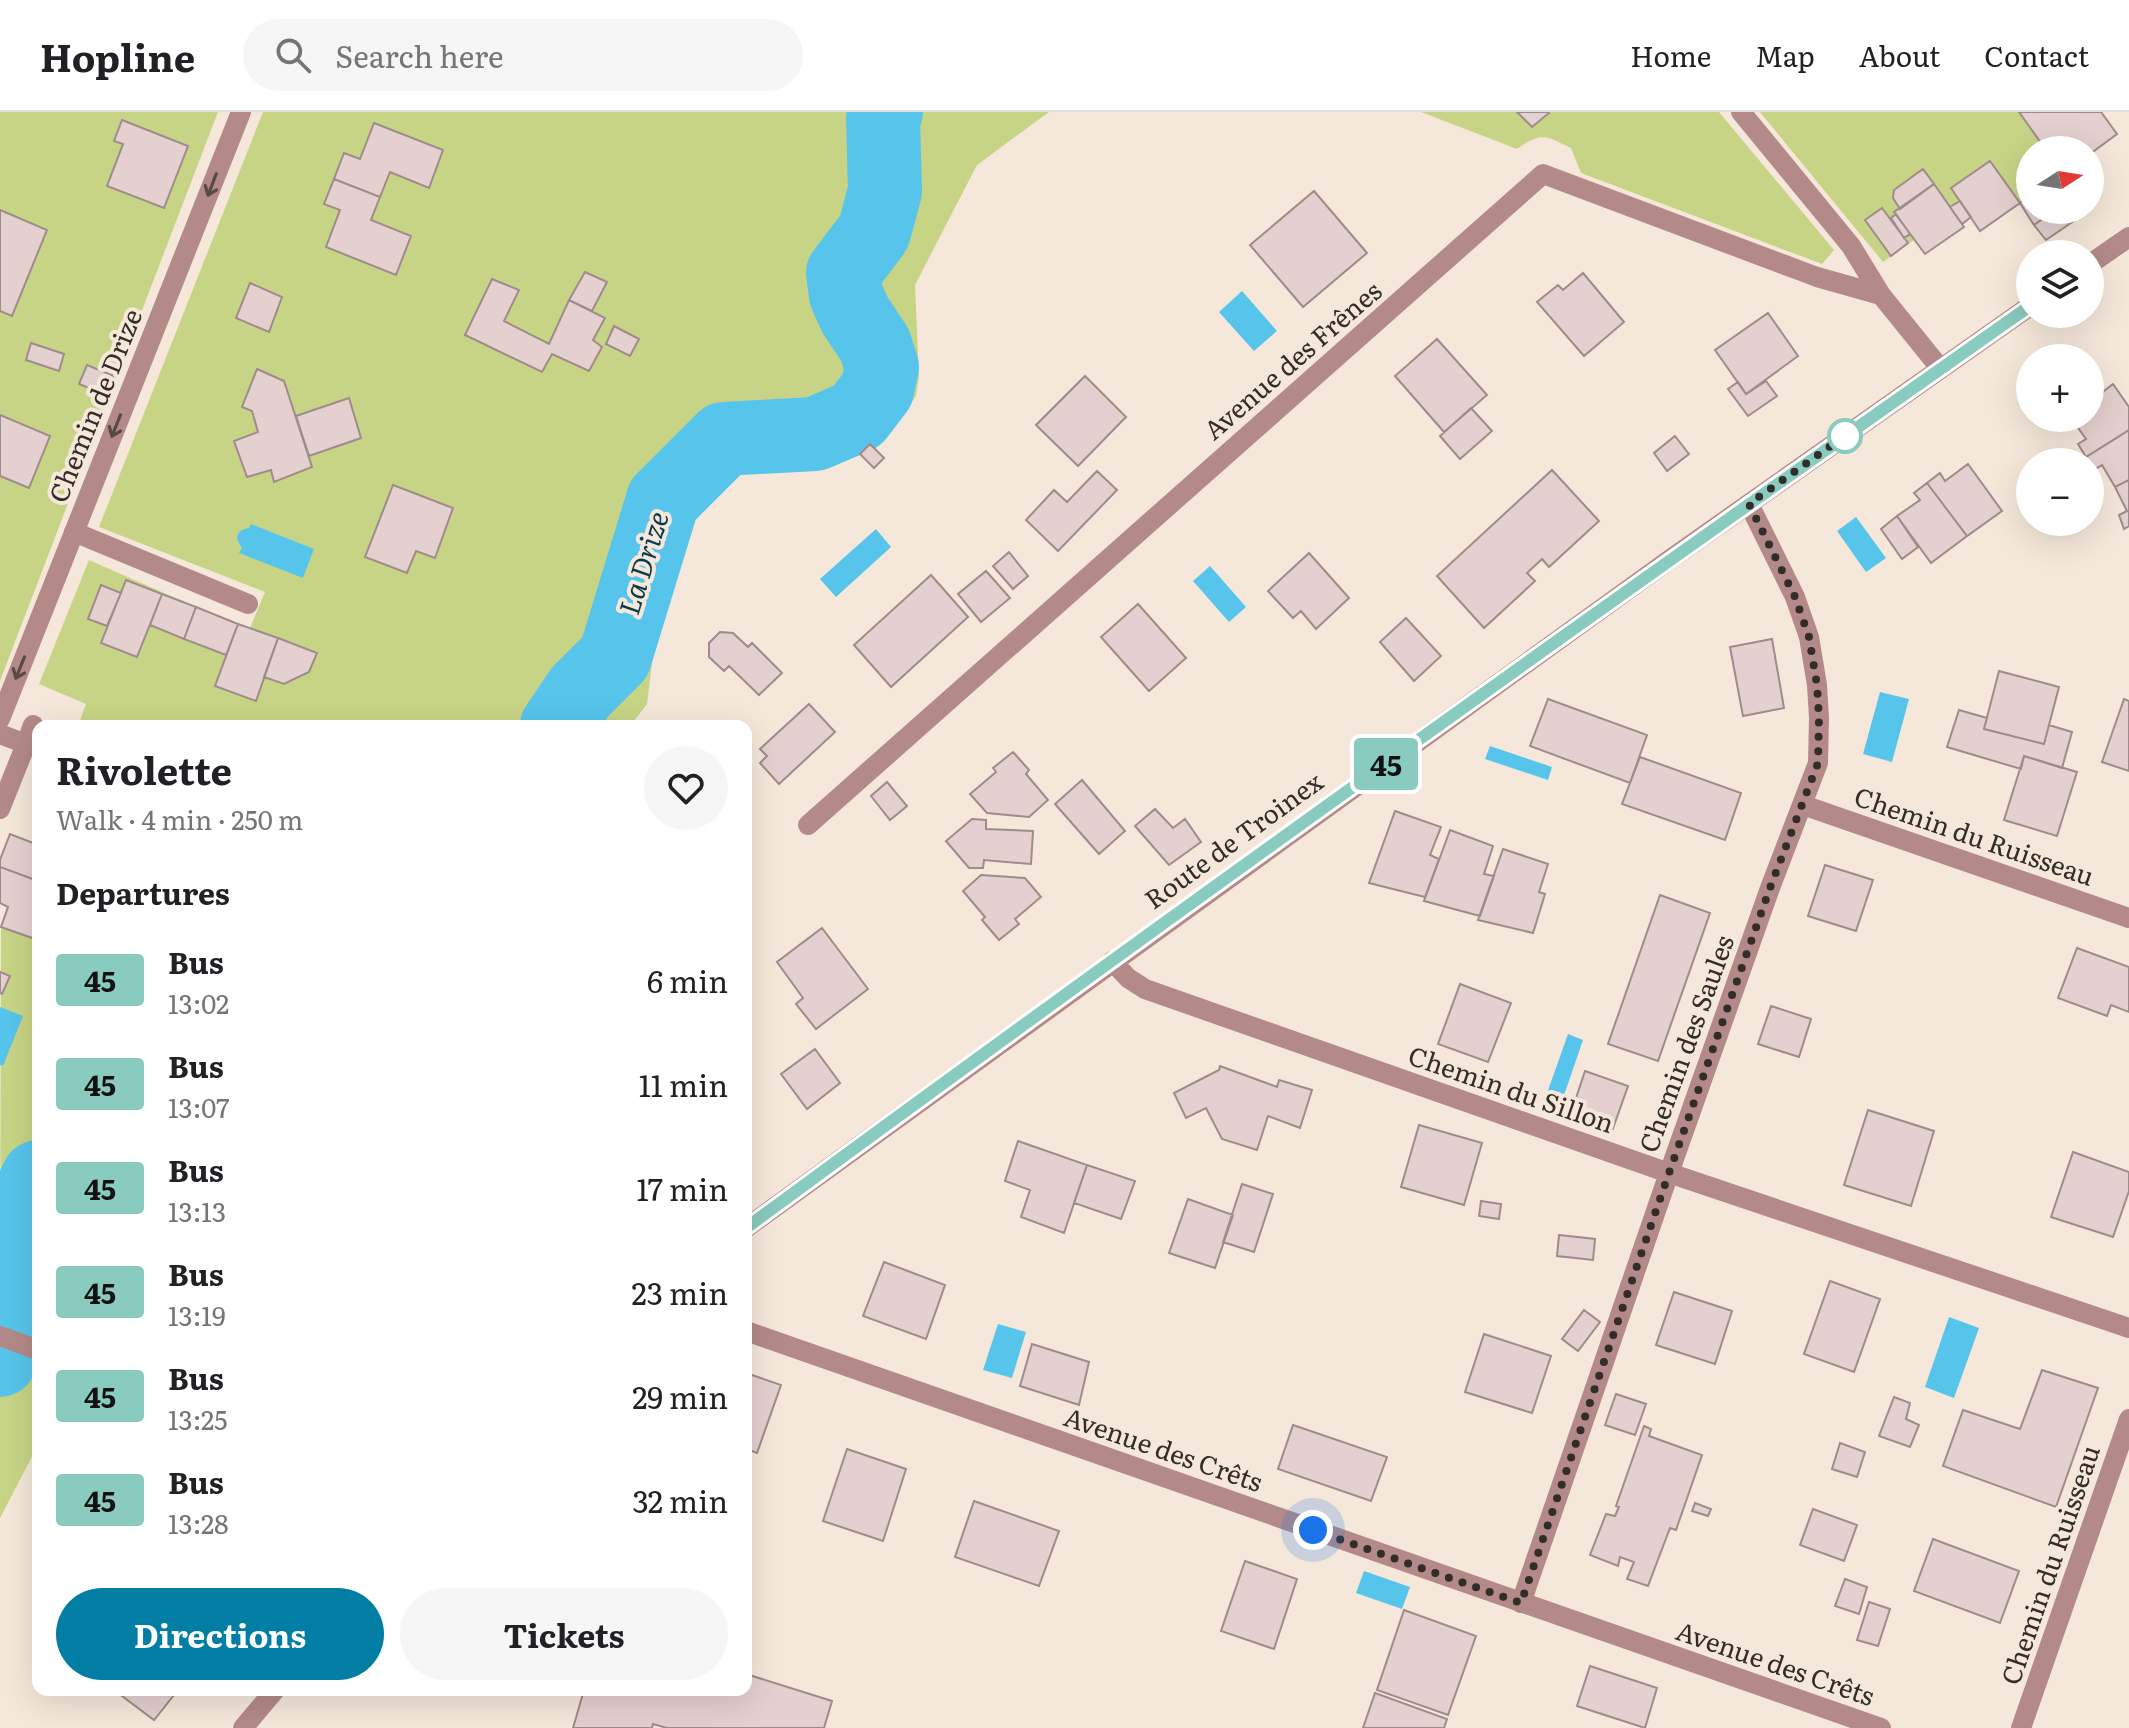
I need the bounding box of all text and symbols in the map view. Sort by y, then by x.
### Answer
search box [243,19,803,91]
text: Hopline [40,27,195,84]
icon: search [271,33,315,77]
text: Search here [335,33,504,77]
text: Home [1630,34,1711,76]
text: Map [1755,34,1815,76]
text: About [1859,34,1940,76]
text: Contact [1984,34,2089,76]
north arrow [2016,136,2104,224]
map controls [2016,136,2104,536]
one-way arrow [204,172,218,197]
button: layers [2016,240,2104,328]
street label: Avenue des Frênes [1194,271,1389,448]
street label: Chemin de Drize [37,302,150,508]
button: + [2016,344,2104,432]
one-way arrow [108,413,122,438]
unlabelled marker [1828,419,1862,453]
button: − [2016,448,2104,536]
water label: La Drize [606,506,678,619]
one-way arrow [12,655,26,680]
line badge: 45 [1350,738,1422,790]
text: Rivolette [56,740,232,797]
text: 45 [1370,743,1402,785]
button: heart [644,746,728,830]
street label: Route de Troinex [1135,761,1330,917]
street label: Chemin du Ruisseau [1850,775,2100,894]
text: Walk · 4 min · 250 m [56,799,303,838]
text: Departures [56,870,230,914]
street label: Chemin des Saules [1627,929,1742,1157]
text: Bus [168,939,224,983]
text: 6 min [647,958,728,1002]
text: 45 [84,959,116,1001]
text: 13:02 [168,983,229,1022]
street label: Chemin du Sillon [1404,1034,1620,1141]
text: Bus [168,1043,224,1087]
text: 11 min [639,1062,728,1106]
text: 45 [84,1063,116,1105]
text: 13:07 [168,1087,230,1126]
text: Bus [168,1147,224,1191]
text: 17 min [637,1166,728,1210]
text: 45 [84,1167,116,1209]
text: 13:13 [168,1191,226,1230]
text: Bus [168,1251,224,1295]
text: 23 min [632,1270,728,1314]
text: 45 [84,1271,116,1313]
text: 13:19 [168,1295,226,1334]
text: Bus [168,1355,224,1399]
text: 29 min [632,1374,728,1418]
text: 45 [84,1375,116,1417]
street label: Avenue des Crêts [1059,1395,1268,1500]
text: 13:25 [168,1399,227,1438]
street label: Chemin du Ruisseau [1989,1439,2108,1689]
text: Bus [168,1459,224,1503]
text: 32 min [632,1478,728,1522]
text: 45 [84,1479,116,1521]
text: 13:28 [168,1503,229,1542]
your location [1293,1510,1333,1550]
button: Directions [56,1588,384,1680]
button: Tickets [400,1588,728,1680]
street label: Avenue des Crêts [1671,1609,1880,1714]

